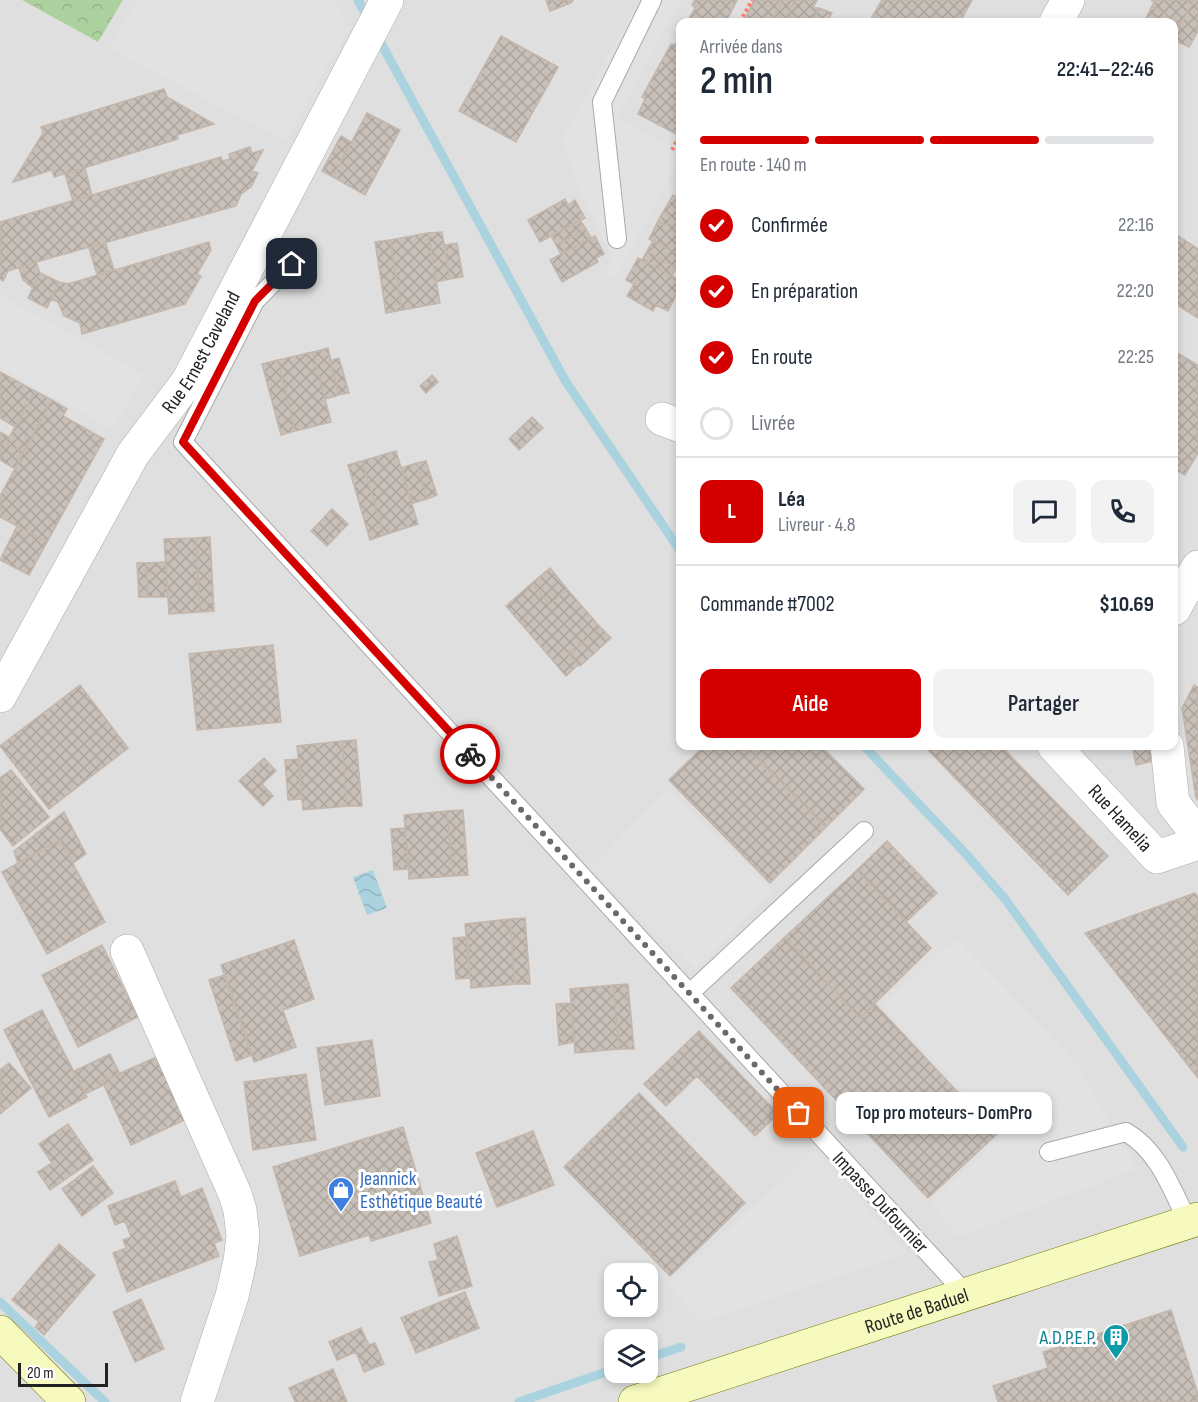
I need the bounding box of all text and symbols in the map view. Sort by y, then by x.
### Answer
text: Arrivée dans [700,35,783,59]
text: 22:41–22:46 [1057,56,1154,83]
text: 2 min [700,58,773,105]
text: En route · 140 m [700,153,807,177]
icon: check [700,209,733,242]
text: Confirmée [751,212,828,239]
text: 22:16 [1118,213,1154,237]
pin [266,238,317,289]
icon: home [275,247,308,280]
icon: check [700,275,733,308]
text: En préparation [751,278,858,305]
text: 22:20 [1117,279,1154,303]
street label: Rue Ernest Caveland [157,287,246,418]
icon: check [700,341,733,374]
text: En route [751,344,813,371]
text: 22:25 [1117,345,1154,369]
text: Livrée [751,410,795,437]
button: chat [1013,480,1076,543]
button: phone [1091,480,1154,543]
text: Léa [778,486,805,513]
text: L [727,498,736,525]
text: Livreur · 4.8 [778,513,856,537]
text: Commande #7002 [700,591,835,618]
text: $10.69 [1099,591,1154,618]
button: Aide [700,669,921,738]
button: Partager [933,669,1154,738]
courier [440,724,500,784]
icon: bike [454,738,487,771]
street label: Rue Hamelia [1083,780,1157,857]
pin [773,1087,824,1138]
callout: Top pro moteurs- DomPro [835,1092,1051,1134]
icon: bag [782,1096,815,1129]
text: Top pro moteurs- DomPro [856,1101,1032,1125]
street label: Impasse Dufournier [827,1147,934,1259]
place label: Jeannick Esthétique Beauté [359,1167,483,1214]
shop icon: Jeannick Esthétique Beauté [326,1175,356,1213]
map controls [604,1263,658,1383]
button: locate [604,1263,658,1317]
street label: Route de Baduel [862,1283,972,1339]
building icon: A.D.P.E.P. [1101,1322,1131,1360]
place label: A.D.P.E.P. [1038,1326,1096,1350]
button: layers [604,1329,658,1383]
scale bar [18,1360,108,1388]
text: 20 m [27,1364,54,1383]

